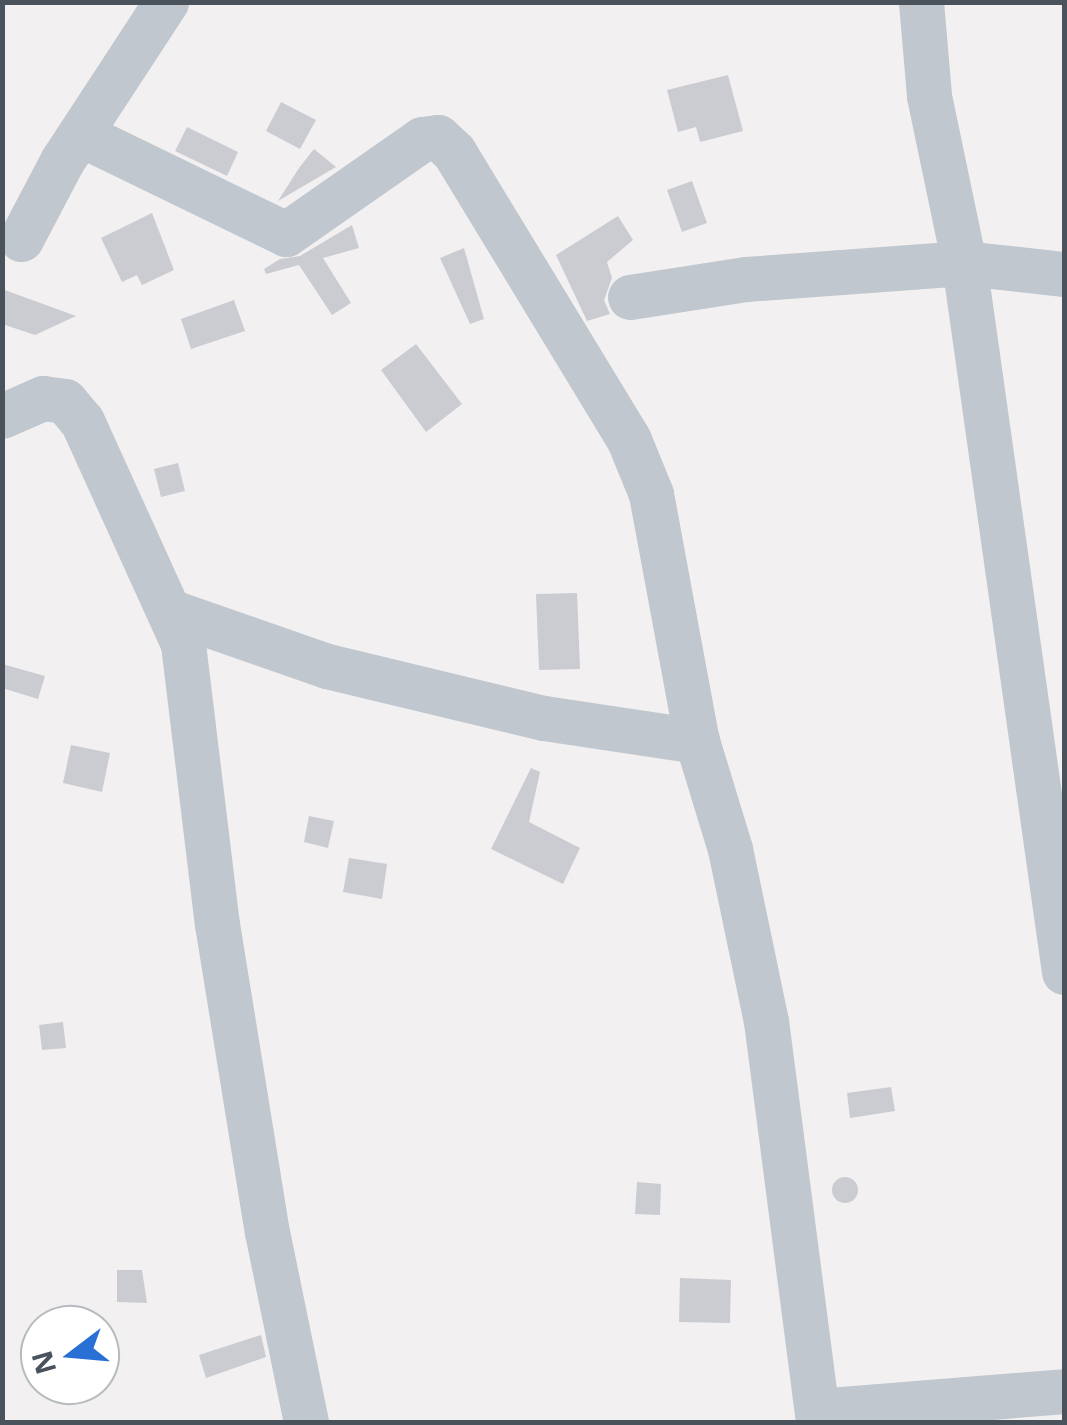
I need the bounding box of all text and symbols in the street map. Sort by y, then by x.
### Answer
north arrow [20,1305,120,1405]
text: N [22,1347,64,1379]

